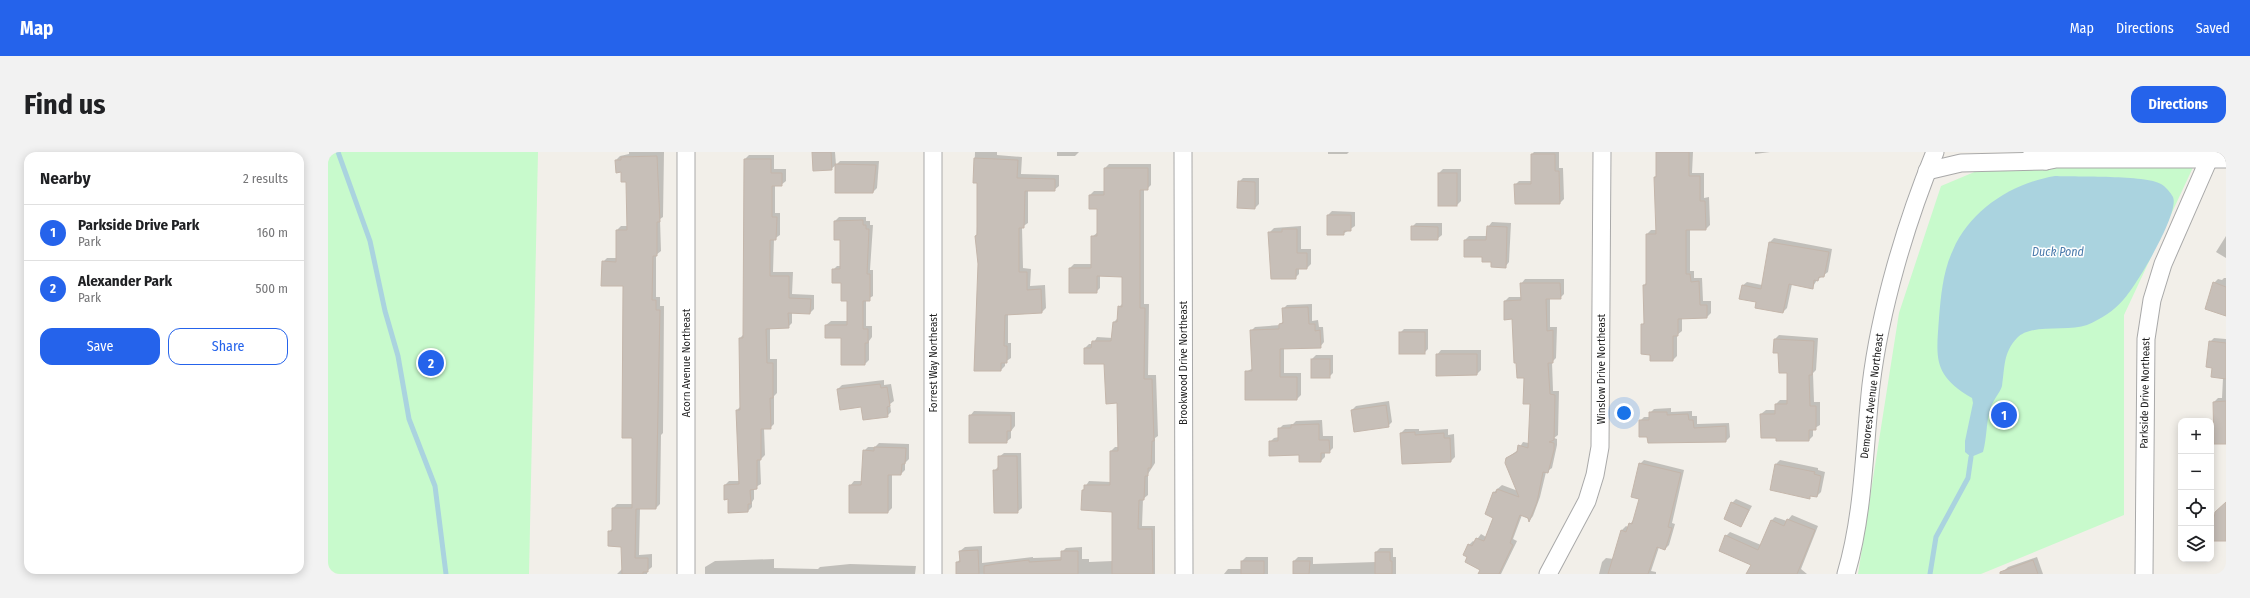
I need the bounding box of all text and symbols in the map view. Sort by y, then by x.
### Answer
text: Map [20,17,53,40]
text: Map [2070,20,2094,37]
text: Directions [2116,20,2174,37]
text: Saved [2196,20,2230,37]
button: Directions [2131,86,2226,123]
text: Find us [24,88,106,121]
text: Nearby [40,168,91,189]
text: 2 results [243,171,288,186]
text: Parkside Drive Park [78,216,199,234]
text: 1 [50,225,56,240]
text: 160 m [257,225,288,240]
text: Park [78,234,101,249]
water label: Duck Pond [2032,245,2085,259]
text: Alexander Park [78,272,172,290]
text: 2 [50,281,56,296]
text: 500 m [255,281,288,296]
text: Park [78,290,101,305]
street label: Brookwood Drive Northeast [1177,301,1190,425]
street label: Acorn Avenue Northeast [680,308,693,417]
street label: Forrest Way Northeast [927,313,940,413]
street label: Winslow Drive Northeast [1595,313,1608,424]
button: Save [40,328,160,365]
button: Share [168,328,288,365]
street label: Demorest Avenue Northeast [1858,332,1886,459]
street label: Parkside Drive Northeast [2138,337,2152,449]
pin: 2 [418,348,444,378]
pin: 1 [1991,400,2017,430]
your location [1614,403,1634,423]
map controls [2178,418,2214,562]
button: + [2178,418,2214,454]
button: − [2178,454,2214,490]
button: locate [2178,490,2214,526]
button: layers [2178,526,2214,562]

